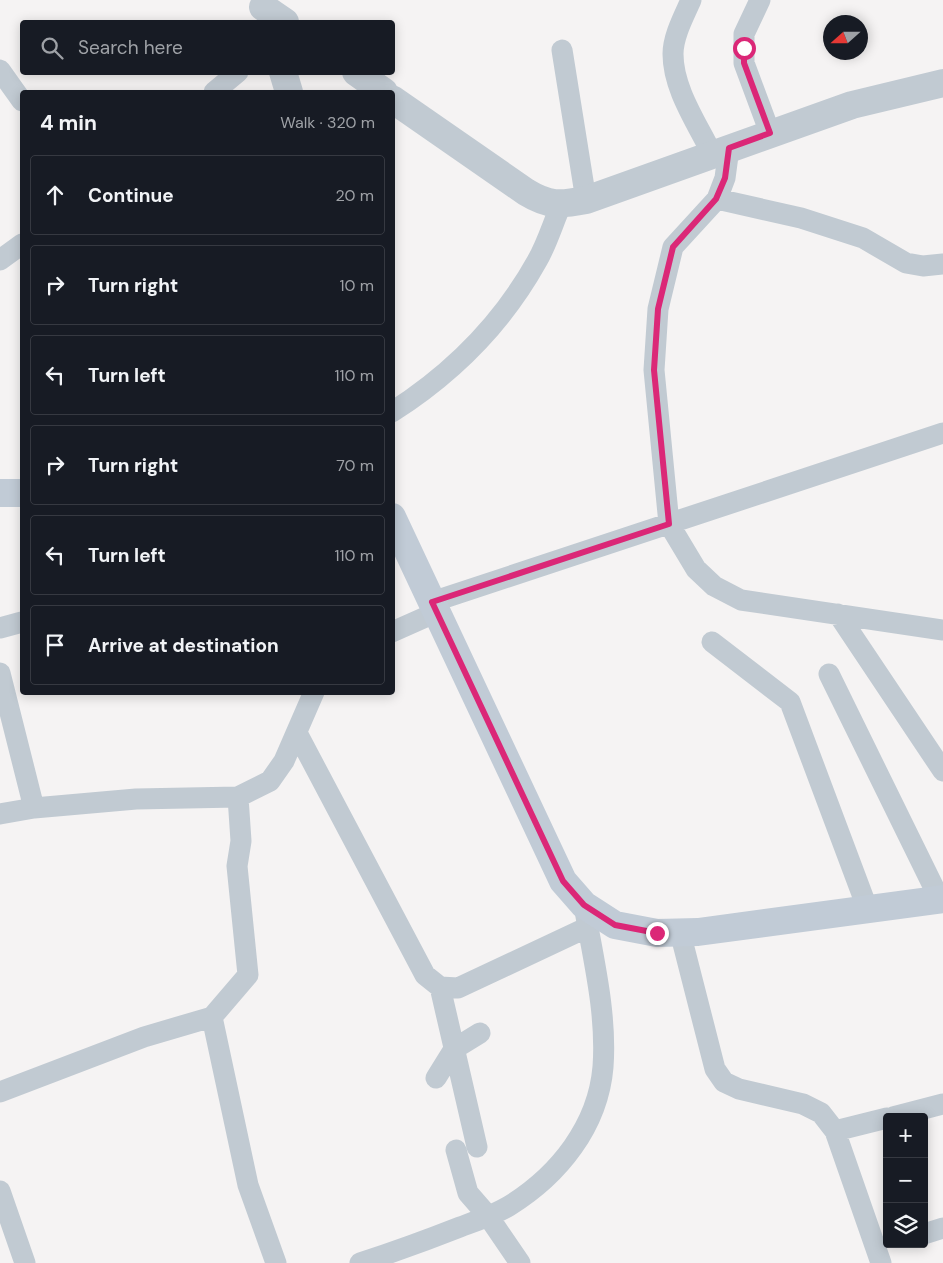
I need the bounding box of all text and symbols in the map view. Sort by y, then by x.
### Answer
north arrow [823,15,868,60]
search box [20,20,395,75]
icon: search [38,34,66,62]
text: Search here [78,35,183,60]
route start [733,37,756,60]
text: 4 min [40,109,97,137]
text: Walk · 320 m [280,112,375,133]
icon: ahead [41,181,69,209]
text: Continue [88,183,174,208]
text: 20 m [335,185,374,206]
icon: right [41,271,69,299]
text: Turn right [88,273,178,298]
text: 10 m [340,275,374,296]
icon: left [41,361,69,389]
text: Turn left [88,363,166,388]
text: 110 m [335,365,374,386]
icon: right [41,451,69,479]
text: Turn right [88,453,178,478]
text: 70 m [336,455,374,476]
icon: left [41,541,69,569]
text: Turn left [88,543,166,568]
text: 110 m [335,545,374,566]
icon: arrive [41,631,69,659]
text: Arrive at destination [88,633,279,658]
route end [646,922,669,945]
map controls [883,1113,928,1248]
button: + [883,1113,928,1158]
button: − [883,1158,928,1203]
button: layers [883,1203,928,1248]

